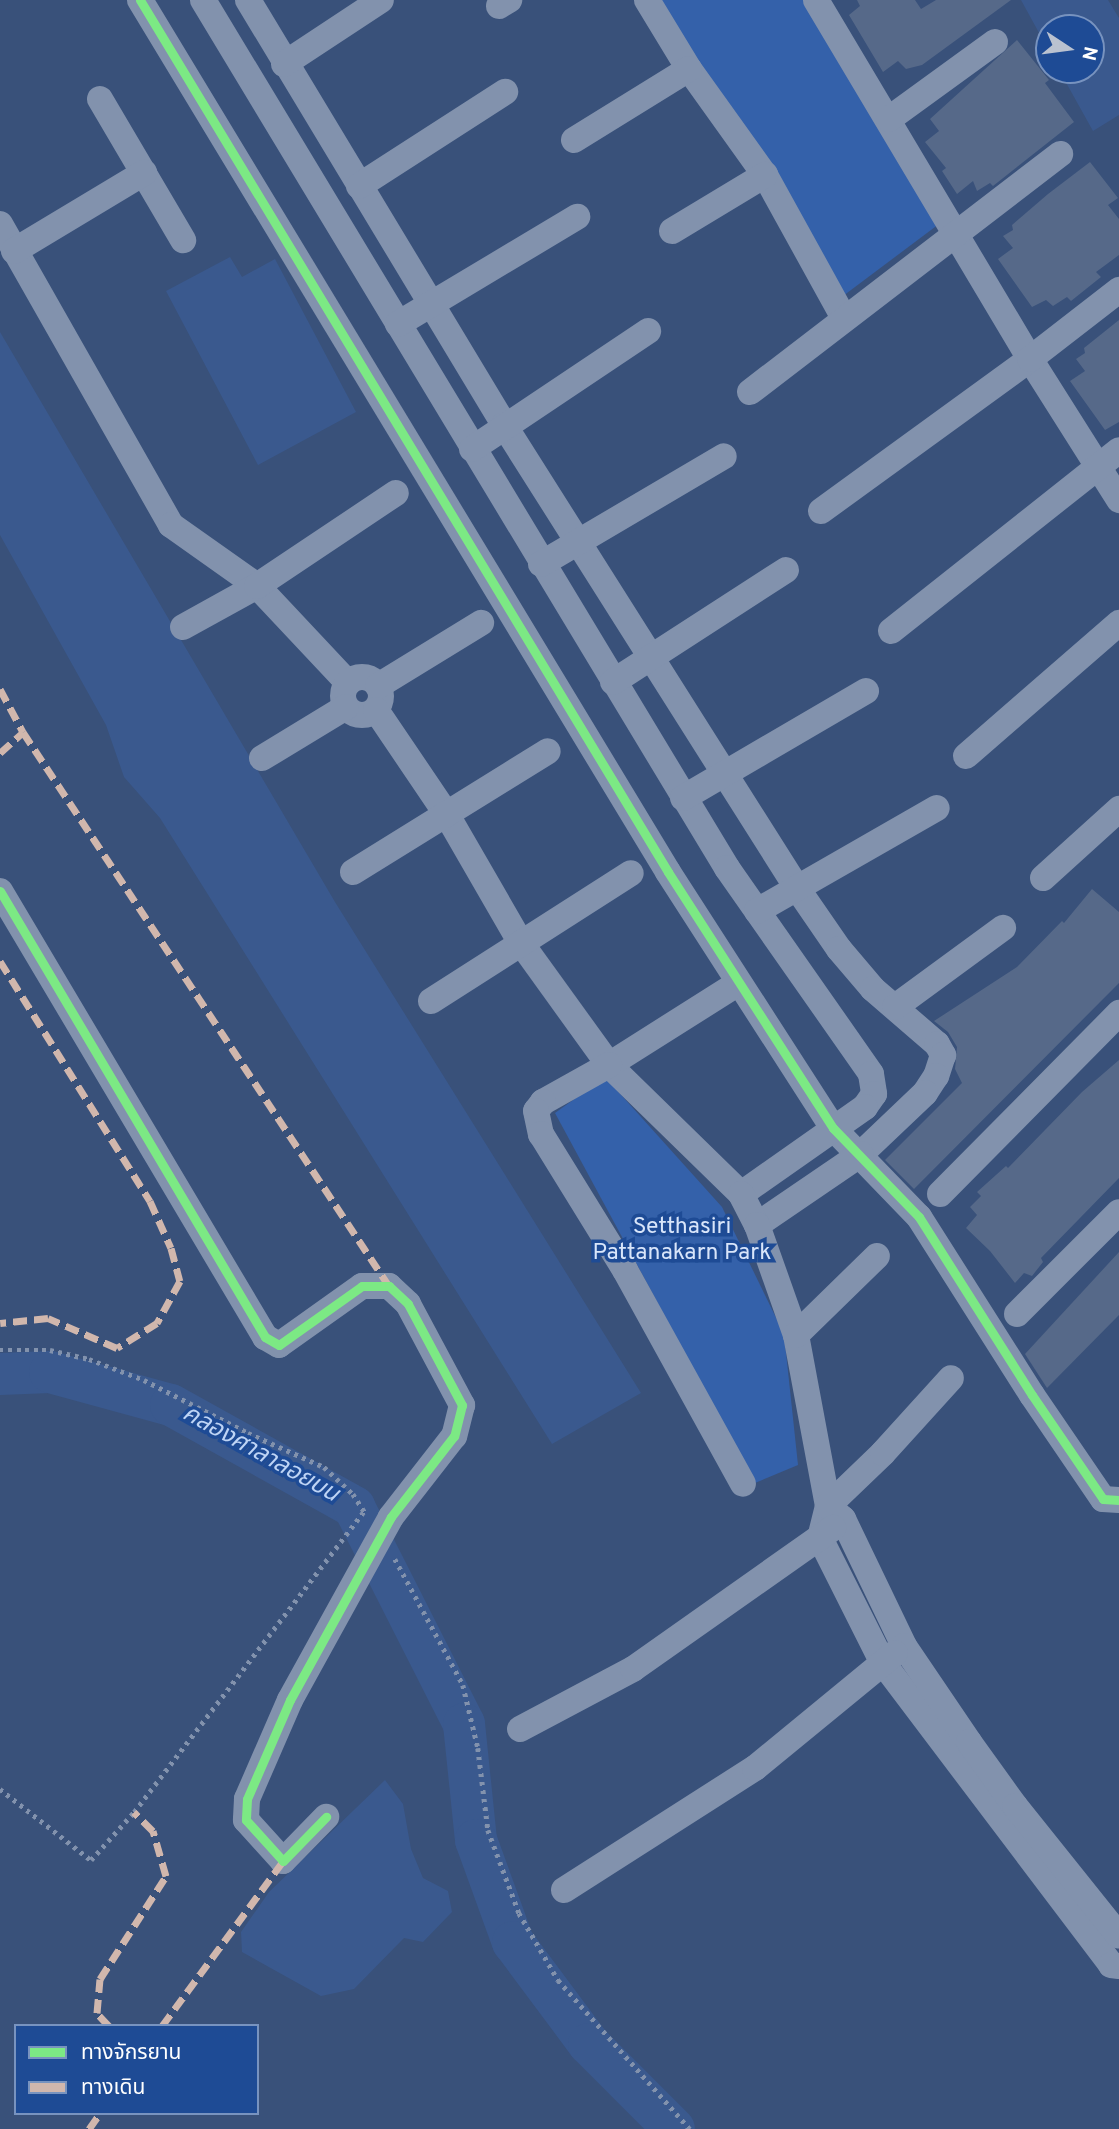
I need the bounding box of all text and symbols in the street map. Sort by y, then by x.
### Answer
north arrow [1035,14,1105,84]
text: N [1075,44,1102,63]
park label: Setthasiri Pattanakarn Park [593,1214,771,1268]
water label: คลองศาลาลอยบน [177,1400,343,1510]
legend [14,2024,259,2115]
text: ทางจักรยาน [81,2040,182,2067]
text: ทางเดิน [81,2075,145,2102]

